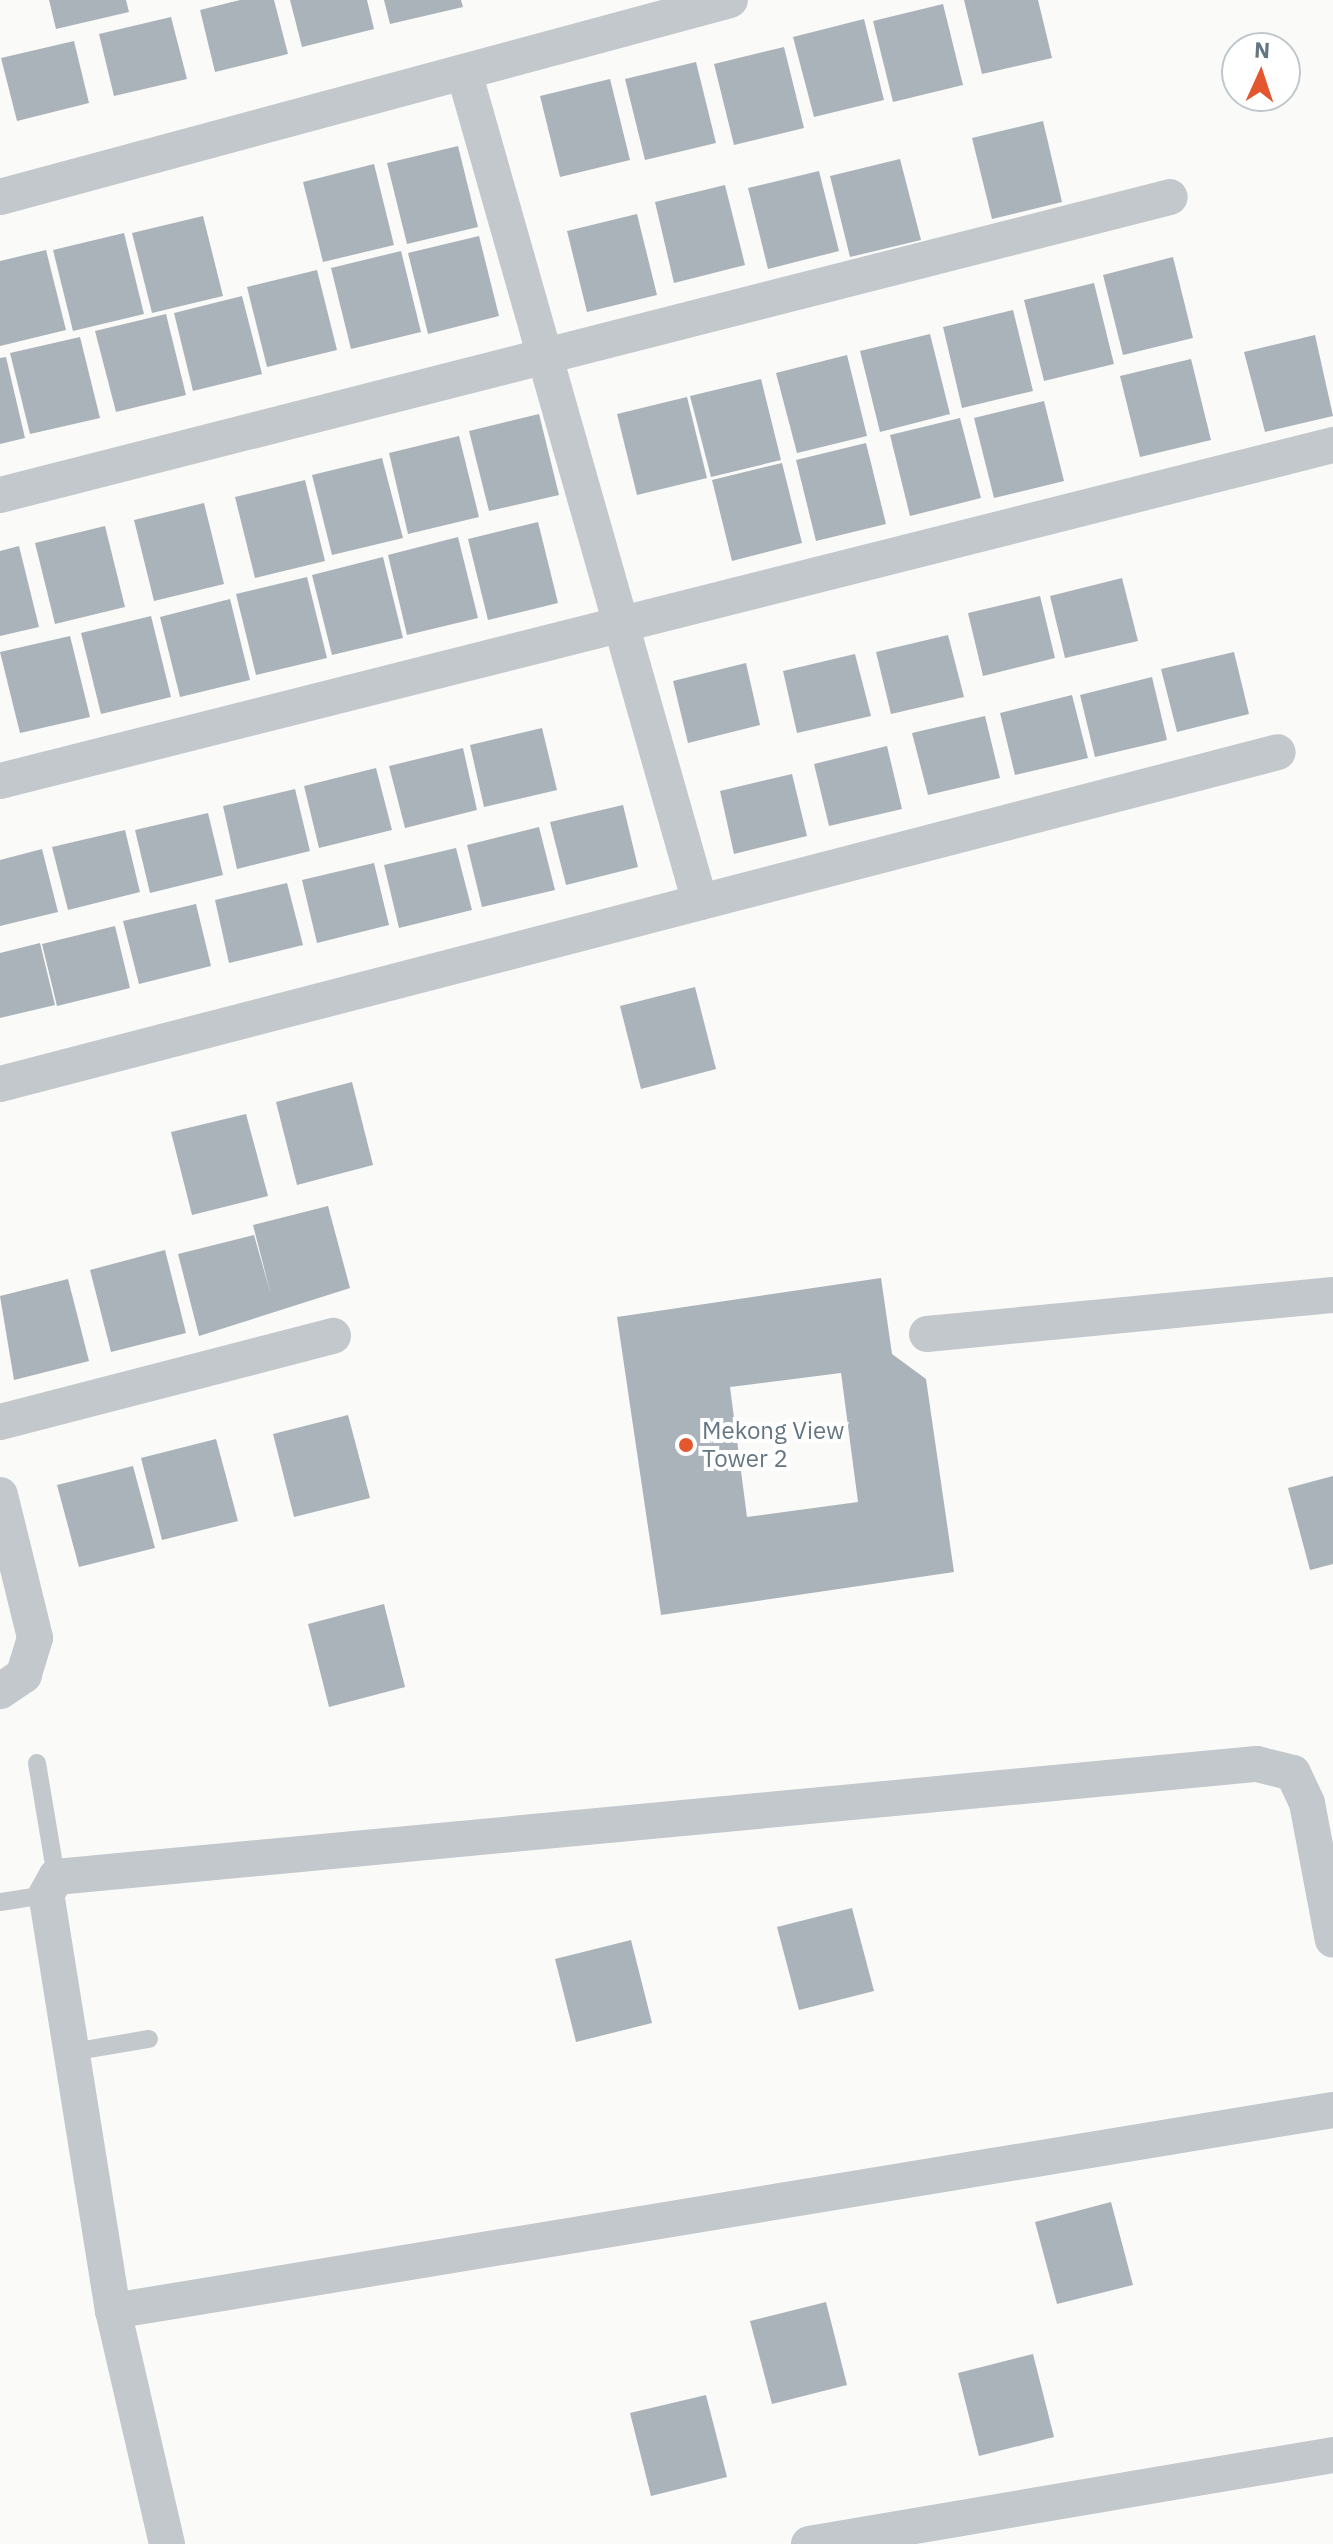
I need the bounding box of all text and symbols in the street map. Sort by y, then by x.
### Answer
north arrow [1221,32,1301,112]
text: N [1253,35,1271,64]
place label: Mekong View Tower 2 [702,1417,844,1473]
marker: Mekong View Tower 2 [677,1436,695,1454]

